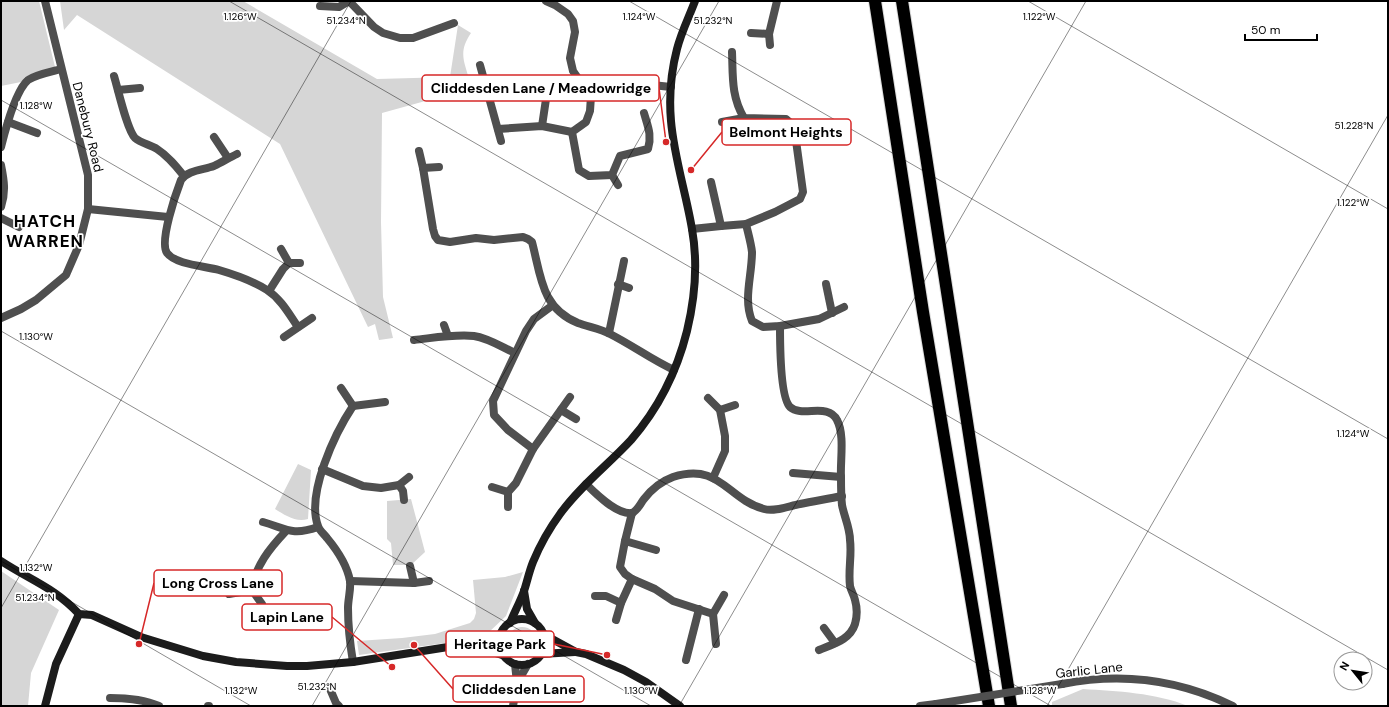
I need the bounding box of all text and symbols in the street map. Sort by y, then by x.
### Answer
text: 1.126°W [223,10,257,23]
text: 1.124°W [623,10,656,23]
text: 1.122°W [1023,10,1056,23]
text: 51.234°N [326,14,366,27]
text: 51.232°N [694,14,733,27]
scale bar [1245,16,1317,42]
text: 50 m [1251,22,1280,38]
callout: Cliddesden Lane / Meadowridge [422,75,659,101]
text: Cliddesden Lane / Meadowridge [431,79,651,97]
street label: Danebury Road [69,80,107,174]
text: 1.128°W [20,99,53,112]
callout: Belmont Heights [722,119,851,145]
text: 51.228°N [1335,119,1374,132]
text: Belmont Heights [729,123,843,141]
text: 1.122°W [1337,196,1370,209]
district label: HATCH WARREN [6,210,84,252]
text: 1.130°W [19,330,53,343]
text: 1.124°W [1337,427,1370,440]
text: 1.132°W [20,561,53,574]
callout: Long Cross Lane [154,570,282,596]
text: Long Cross Lane [162,574,274,592]
text: 51.234°N [15,591,55,604]
callout: Lapin Lane [242,604,332,630]
text: Lapin Lane [250,608,324,626]
callout: Heritage Park [446,631,554,657]
text: Heritage Park [454,635,546,653]
north arrow [1333,651,1373,691]
street label: Garlic Lane [1055,658,1123,682]
text: N [1336,659,1352,673]
callout: Cliddesden Lane [453,676,584,702]
text: 51.232°N [298,680,337,693]
text: Cliddesden Lane [462,680,576,698]
text: 1.132°W [225,684,258,697]
text: 1.130°W [624,684,658,697]
text: 1.128°W [1024,684,1057,697]

